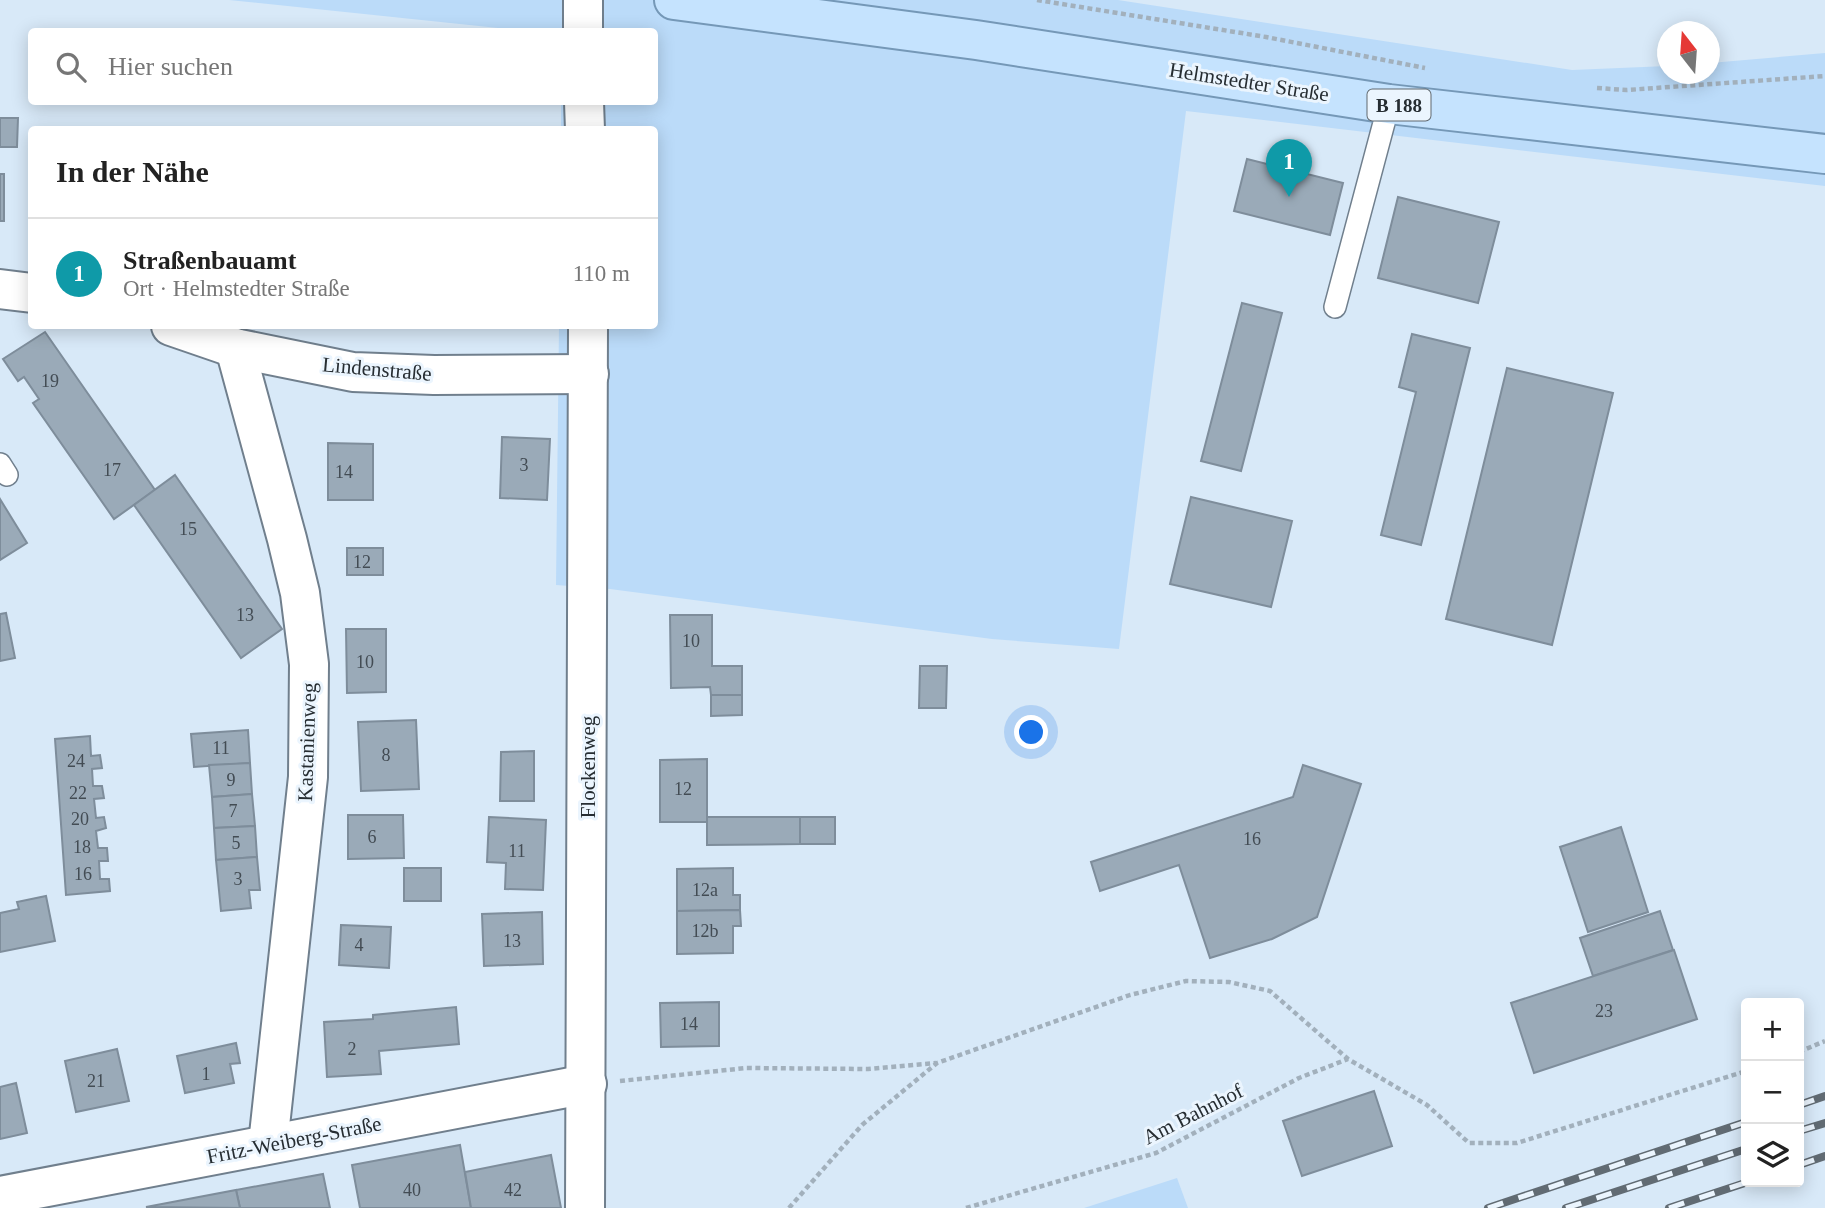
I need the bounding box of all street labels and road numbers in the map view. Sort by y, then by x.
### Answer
street label: Helmstedter Straße [1167,58,1331,106]
road number: B 188 [1368,90,1430,120]
street label: Lindenstraße [321,352,433,386]
street label: Kastanienweg [293,682,321,802]
street label: Flockenweg [576,715,600,818]
street label: Am Bahnhof [1139,1079,1247,1149]
street label: Fritz-Weiberg-Straße [205,1111,383,1169]

